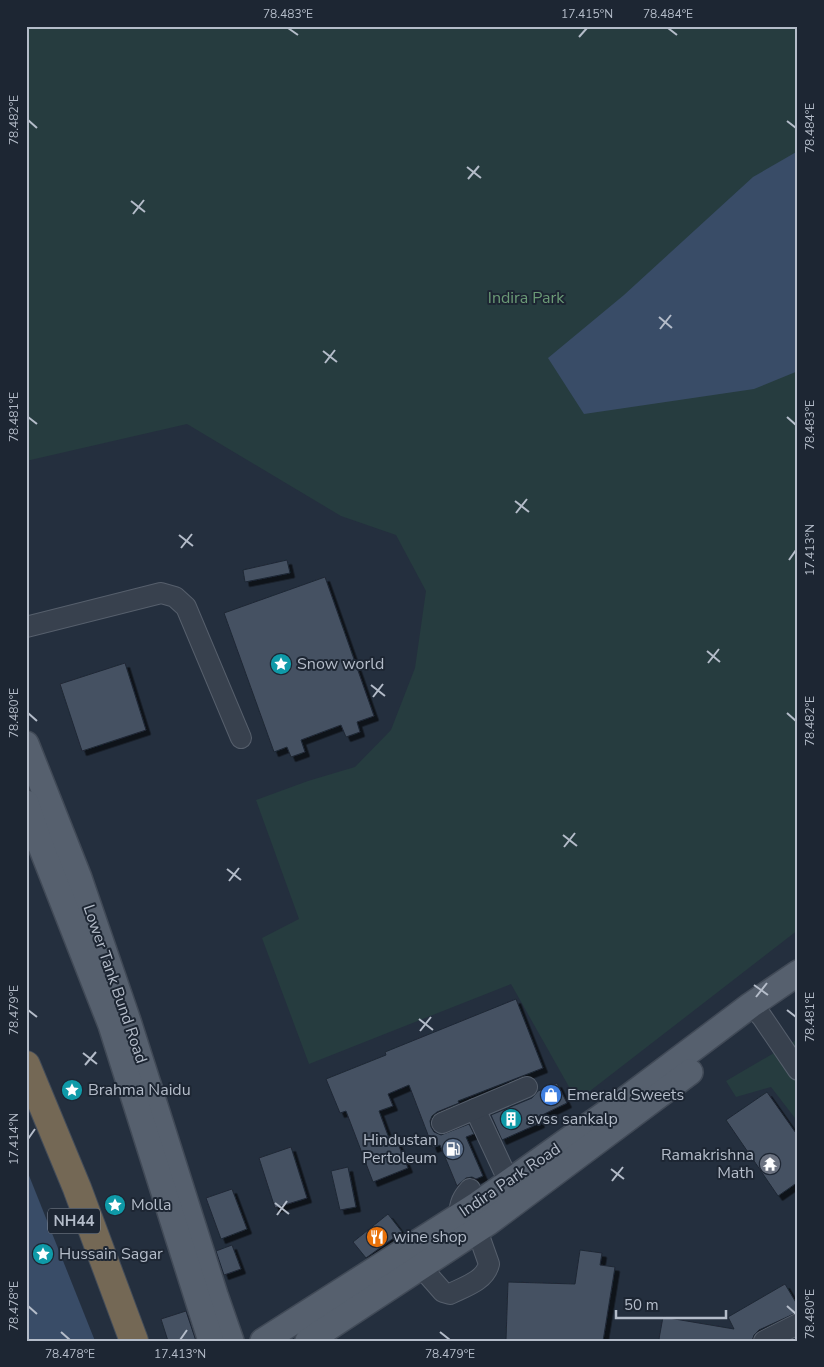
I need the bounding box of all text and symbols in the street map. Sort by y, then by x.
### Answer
text: 78.483°E [263,6,313,22]
text: 17.415°N [561,6,613,22]
text: 78.484°E [643,6,693,22]
text: 78.482°E [6,95,22,145]
text: 78.484°E [802,103,818,153]
park label: Indira Park [488,287,565,309]
text: 78.481°E [6,392,22,442]
text: 78.483°E [802,400,818,450]
text: 17.413°N [802,524,818,576]
place icon: Snow world [269,652,293,676]
place label: Snow world [297,653,384,675]
text: 78.480°E [6,688,22,738]
text: 78.482°E [802,696,818,746]
street label: Lower Tank Bund Road [77,902,153,1066]
text: 78.479°E [6,985,22,1035]
text: 78.481°E [802,992,818,1042]
place icon: Brahma Naidu [60,1078,84,1102]
place label: Brahma Naidu [88,1079,191,1101]
shop icon: Emerald Sweets [539,1083,563,1107]
place label: Emerald Sweets [567,1084,684,1106]
building icon: svss sankalp [499,1107,523,1131]
place label: svss sankalp [527,1108,618,1130]
text: 17.414°N [6,1113,22,1165]
place label: Hindustan Pertoleum [362,1129,437,1169]
fuel station icon: Hindustan Pertoleum [441,1137,465,1161]
street label: Indira Park Road [455,1138,565,1222]
place label: Ramakrishna Math [661,1144,754,1184]
temple icon: Ramakrishna Math [758,1152,782,1176]
place icon: Molla [103,1193,127,1217]
place label: Molla [131,1194,172,1216]
road number: NH44 [48,1208,100,1234]
restaurant icon: wine shop [365,1225,389,1249]
place label: wine shop [393,1226,467,1248]
place icon: Hussain Sagar [31,1242,55,1266]
place label: Hussain Sagar [59,1243,163,1265]
text: 78.478°E [6,1281,22,1331]
scale bar [616,1287,726,1319]
text: 78.480°E [802,1289,818,1339]
text: 50 m [624,1295,659,1315]
text: 78.478°E [45,1346,95,1362]
text: 17.413°N [154,1346,206,1362]
text: 78.479°E [425,1346,475,1362]

